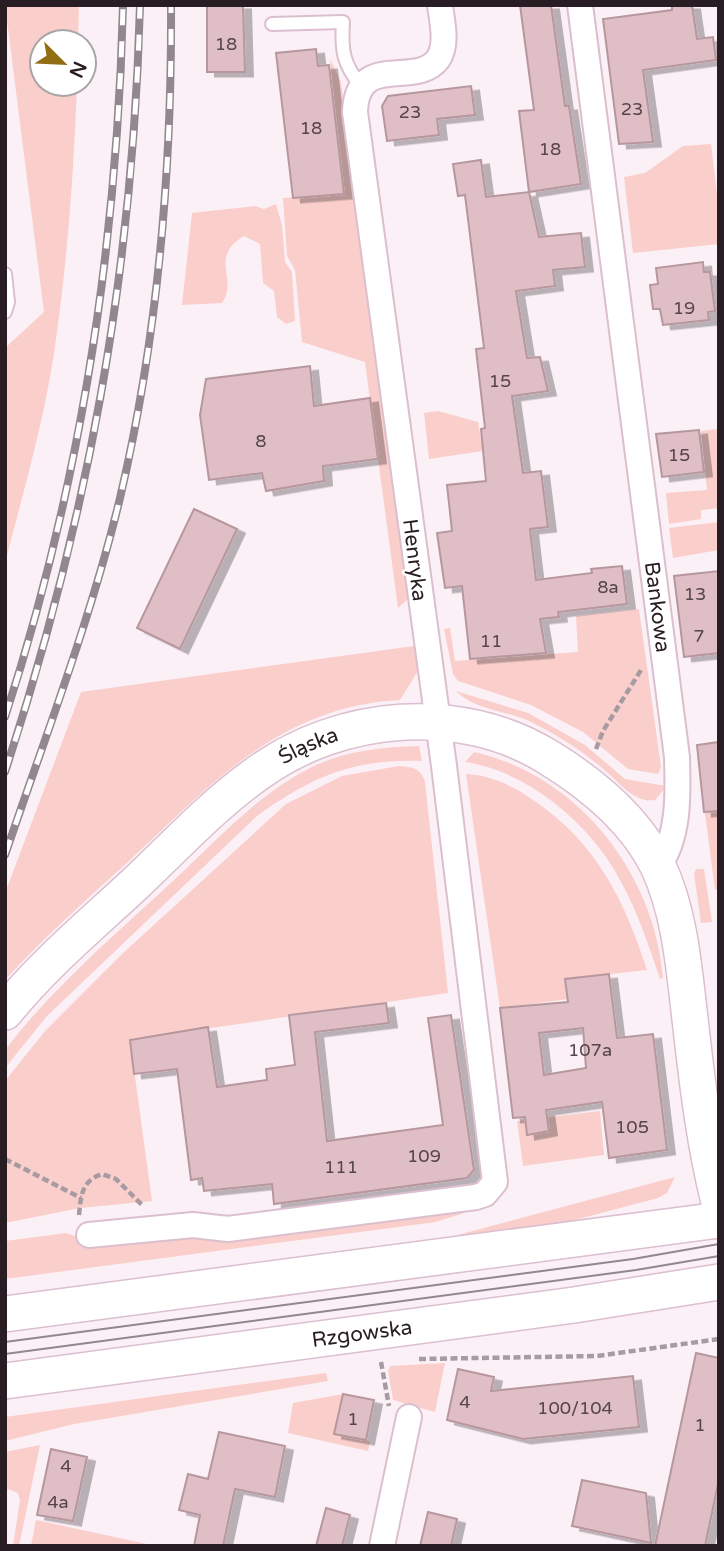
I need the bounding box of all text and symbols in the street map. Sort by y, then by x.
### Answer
north arrow [28,28,98,98]
house number: 18 [215,33,237,55]
text: N [64,58,91,81]
house number: 23 [621,98,643,120]
house number: 23 [399,101,421,123]
house number: 18 [300,117,322,139]
house number: 18 [539,138,561,160]
house number: 19 [673,297,695,319]
house number: 15 [489,370,511,392]
house number: 8 [255,430,267,452]
house number: 15 [668,444,690,466]
street label: Henryka [397,518,432,603]
street label: Bankowa [639,560,675,654]
house number: 8a [597,576,619,598]
house number: 13 [684,583,706,605]
house number: 7 [693,625,705,647]
house number: 11 [480,630,502,652]
street label: Śląska [274,722,341,770]
house number: 107a [568,1039,612,1061]
house number: 105 [615,1116,649,1138]
house number: 109 [407,1145,441,1167]
house number: 111 [324,1156,358,1178]
street label: Rzgowska [310,1315,414,1353]
house number: 4 [459,1391,471,1413]
house number: 100/104 [537,1397,613,1419]
house number: 1 [347,1408,359,1430]
house number: 1 [694,1414,706,1436]
house number: 4 [60,1455,72,1477]
house number: 4a [47,1491,69,1513]

